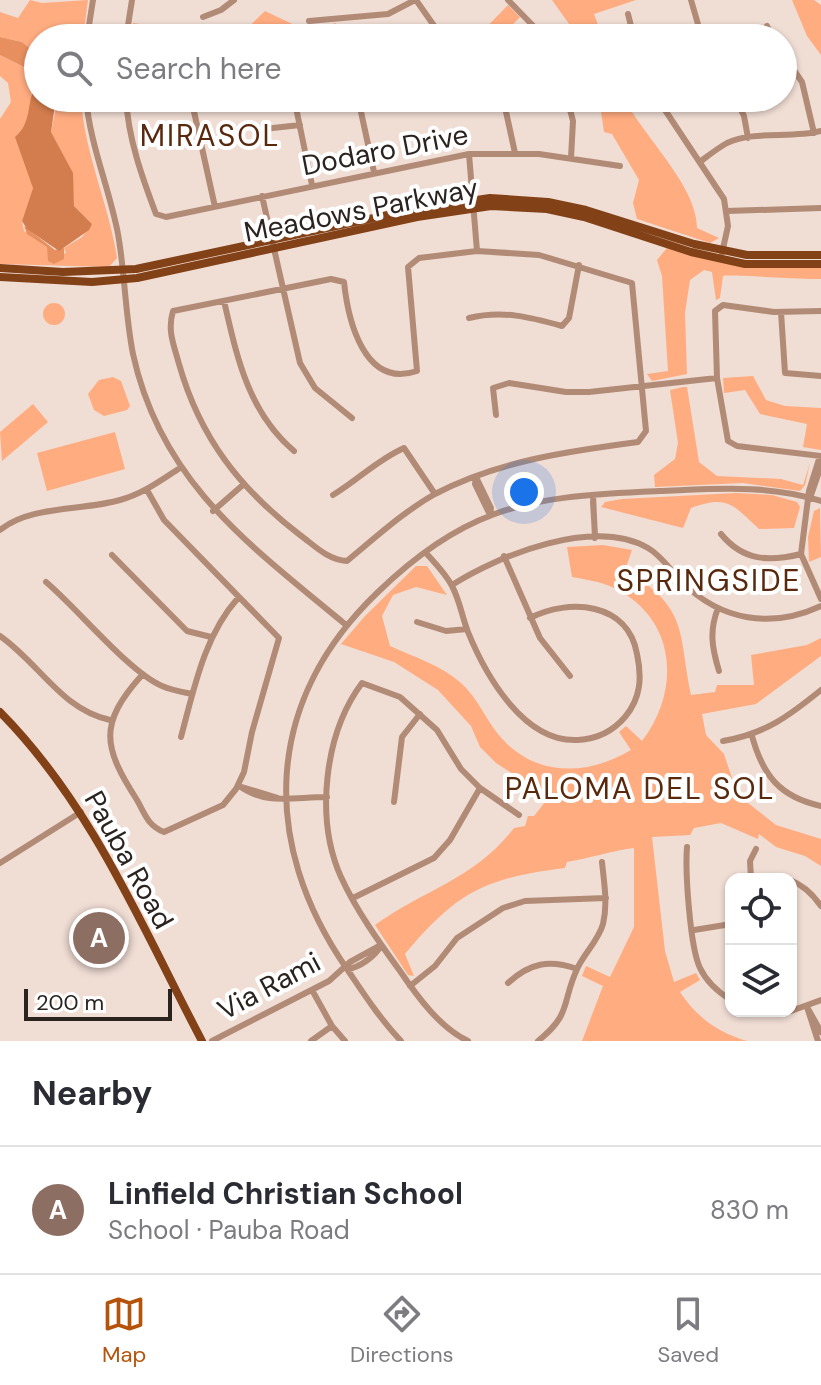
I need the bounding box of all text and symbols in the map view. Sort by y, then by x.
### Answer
search box [24,24,797,112]
icon: search [52,46,96,90]
text: Search here [116,49,282,88]
district label: MIRASOL [140,116,280,155]
street label: Dodaro Drive [299,116,471,184]
street label: Meadows Parkway [241,169,481,251]
your location [504,472,544,512]
district label: SPRINGSIDE [616,561,802,600]
district label: PALOMA DEL SOL [505,769,775,808]
street label: Pauba Road [76,784,182,936]
map controls [725,873,797,1017]
button: locate [725,873,797,945]
pin: A [73,908,125,968]
street label: Via Rami [211,944,327,1028]
button: layers [725,945,797,1017]
scale bar [24,985,172,1021]
text: 200 m [36,988,104,1017]
text: Nearby [32,1071,152,1116]
text: Linfield Christian School [108,1174,463,1213]
text: A [49,1193,67,1227]
text: 830 m [710,1193,789,1227]
text: School · Pauba Road [108,1213,350,1247]
tab: Map [102,1292,146,1369]
tab: Directions [350,1292,454,1369]
tab: Saved [657,1292,719,1369]

